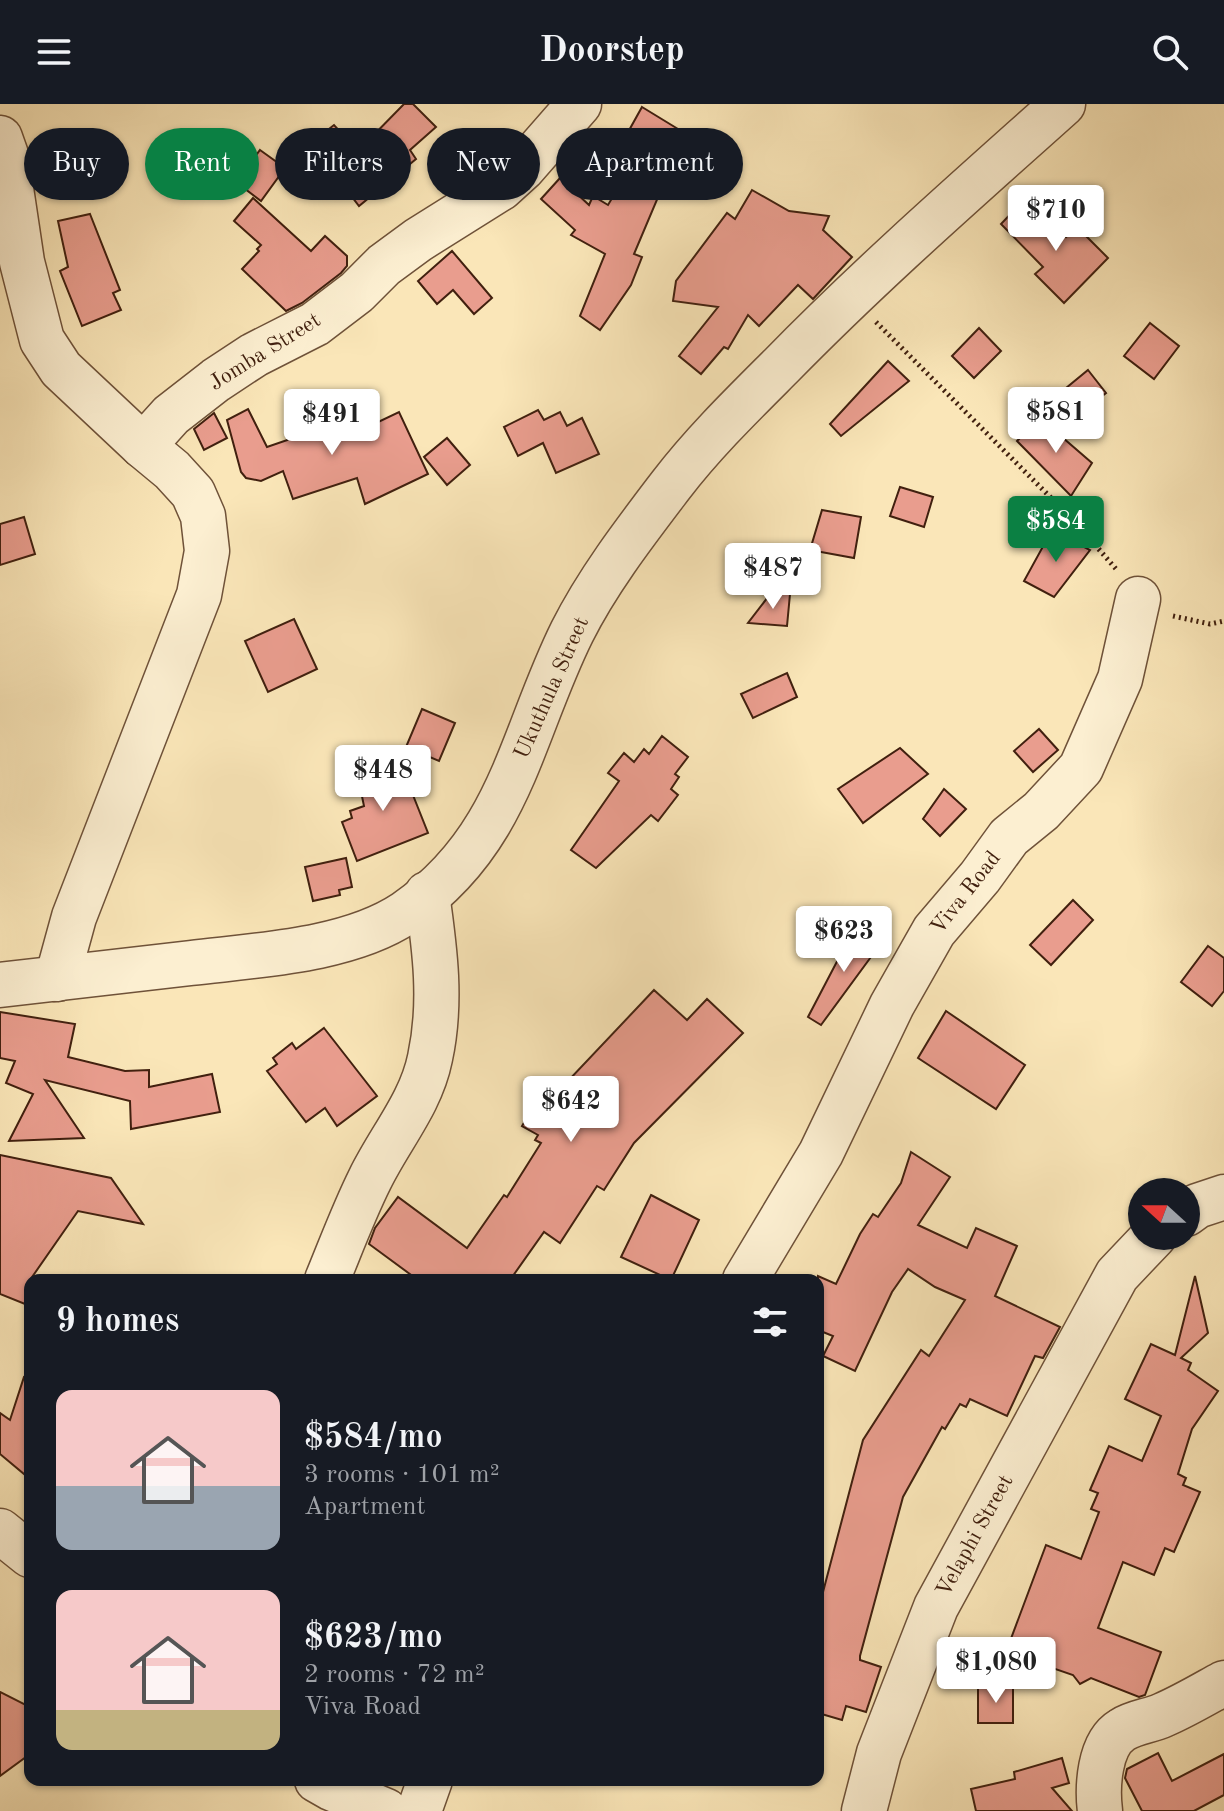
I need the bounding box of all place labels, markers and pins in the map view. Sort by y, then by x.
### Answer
pin: $710 [1009,185,1103,253]
pin: $581 [1009,387,1103,455]
pin: $491 [285,389,379,457]
pin: $584 [1009,496,1103,564]
pin: $487 [726,543,820,611]
pin: $448 [336,745,430,813]
pin: $623 [797,906,891,974]
pin: $642 [524,1076,618,1144]
pin: $1,080 [931,1637,1061,1705]

